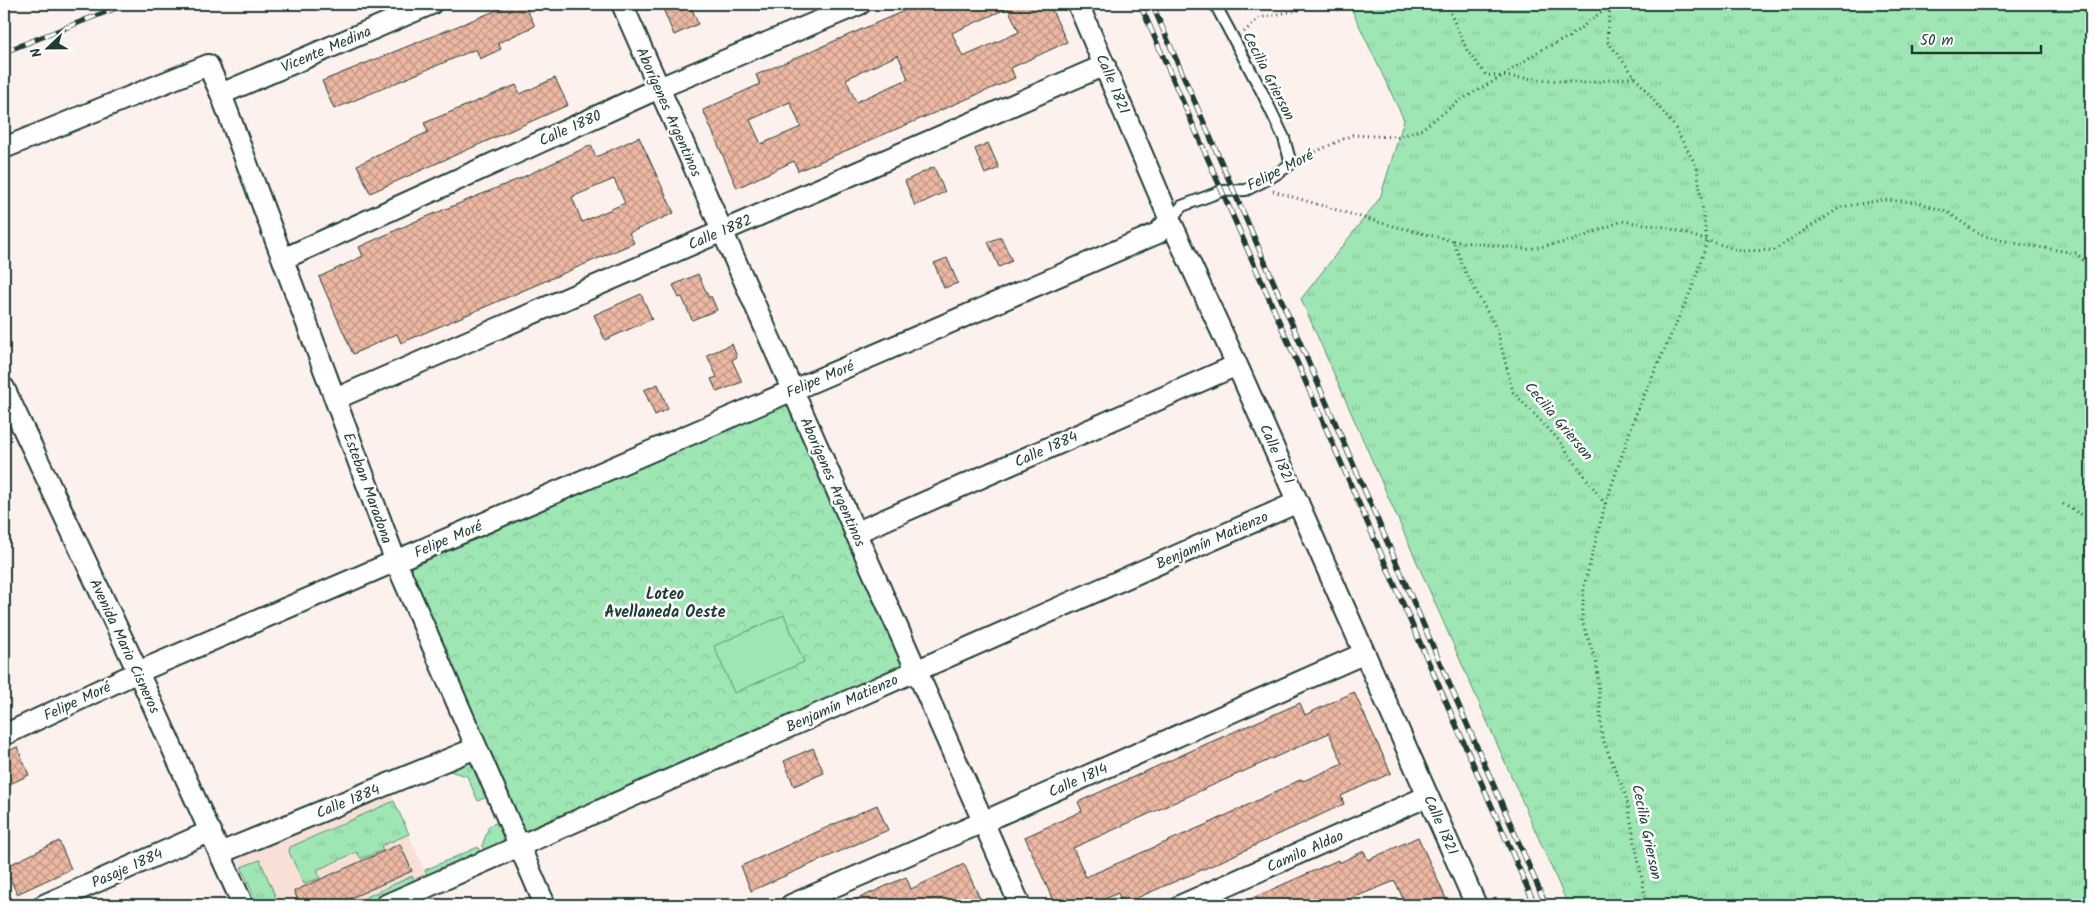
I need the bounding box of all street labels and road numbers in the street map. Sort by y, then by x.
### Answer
street label: Vicente Medina [277,20,375,80]
street label: Cecilia Grierson [1235,28,1301,125]
street label: Aborígenes Argentinos [629,44,708,182]
street label: Calle 1821 [1089,51,1136,118]
street label: Calle 1880 [535,104,606,153]
street label: Felipe Moré [1243,143,1319,198]
street label: Calle 1882 [685,209,756,257]
street label: Felipe Moré [783,354,860,405]
street label: Cecilia Grierson [1518,377,1599,466]
street label: Aborígenes Argentinos [793,414,872,552]
street label: Calle 1821 [1252,421,1300,488]
street label: Calle 1884 [1011,425,1082,475]
street label: Esteban Maradona [336,429,398,547]
street label: Benjamín Matienzo [1152,505,1273,576]
street label: Felipe Moré [411,514,488,565]
street label: Avenida Mario Cisneros [82,575,166,718]
street label: Benjamín Matienzo [782,668,903,739]
street label: Felipe Moré [40,675,116,728]
street label: Calle 1814 [1045,757,1112,805]
street label: Calle 1884 [313,778,384,826]
street label: Cecilia Grierson [1624,782,1668,882]
street label: Calle 1821 [1416,792,1464,859]
street label: Camilo Aldao [1263,824,1348,880]
street label: Pasaje 1884 [88,842,167,895]

